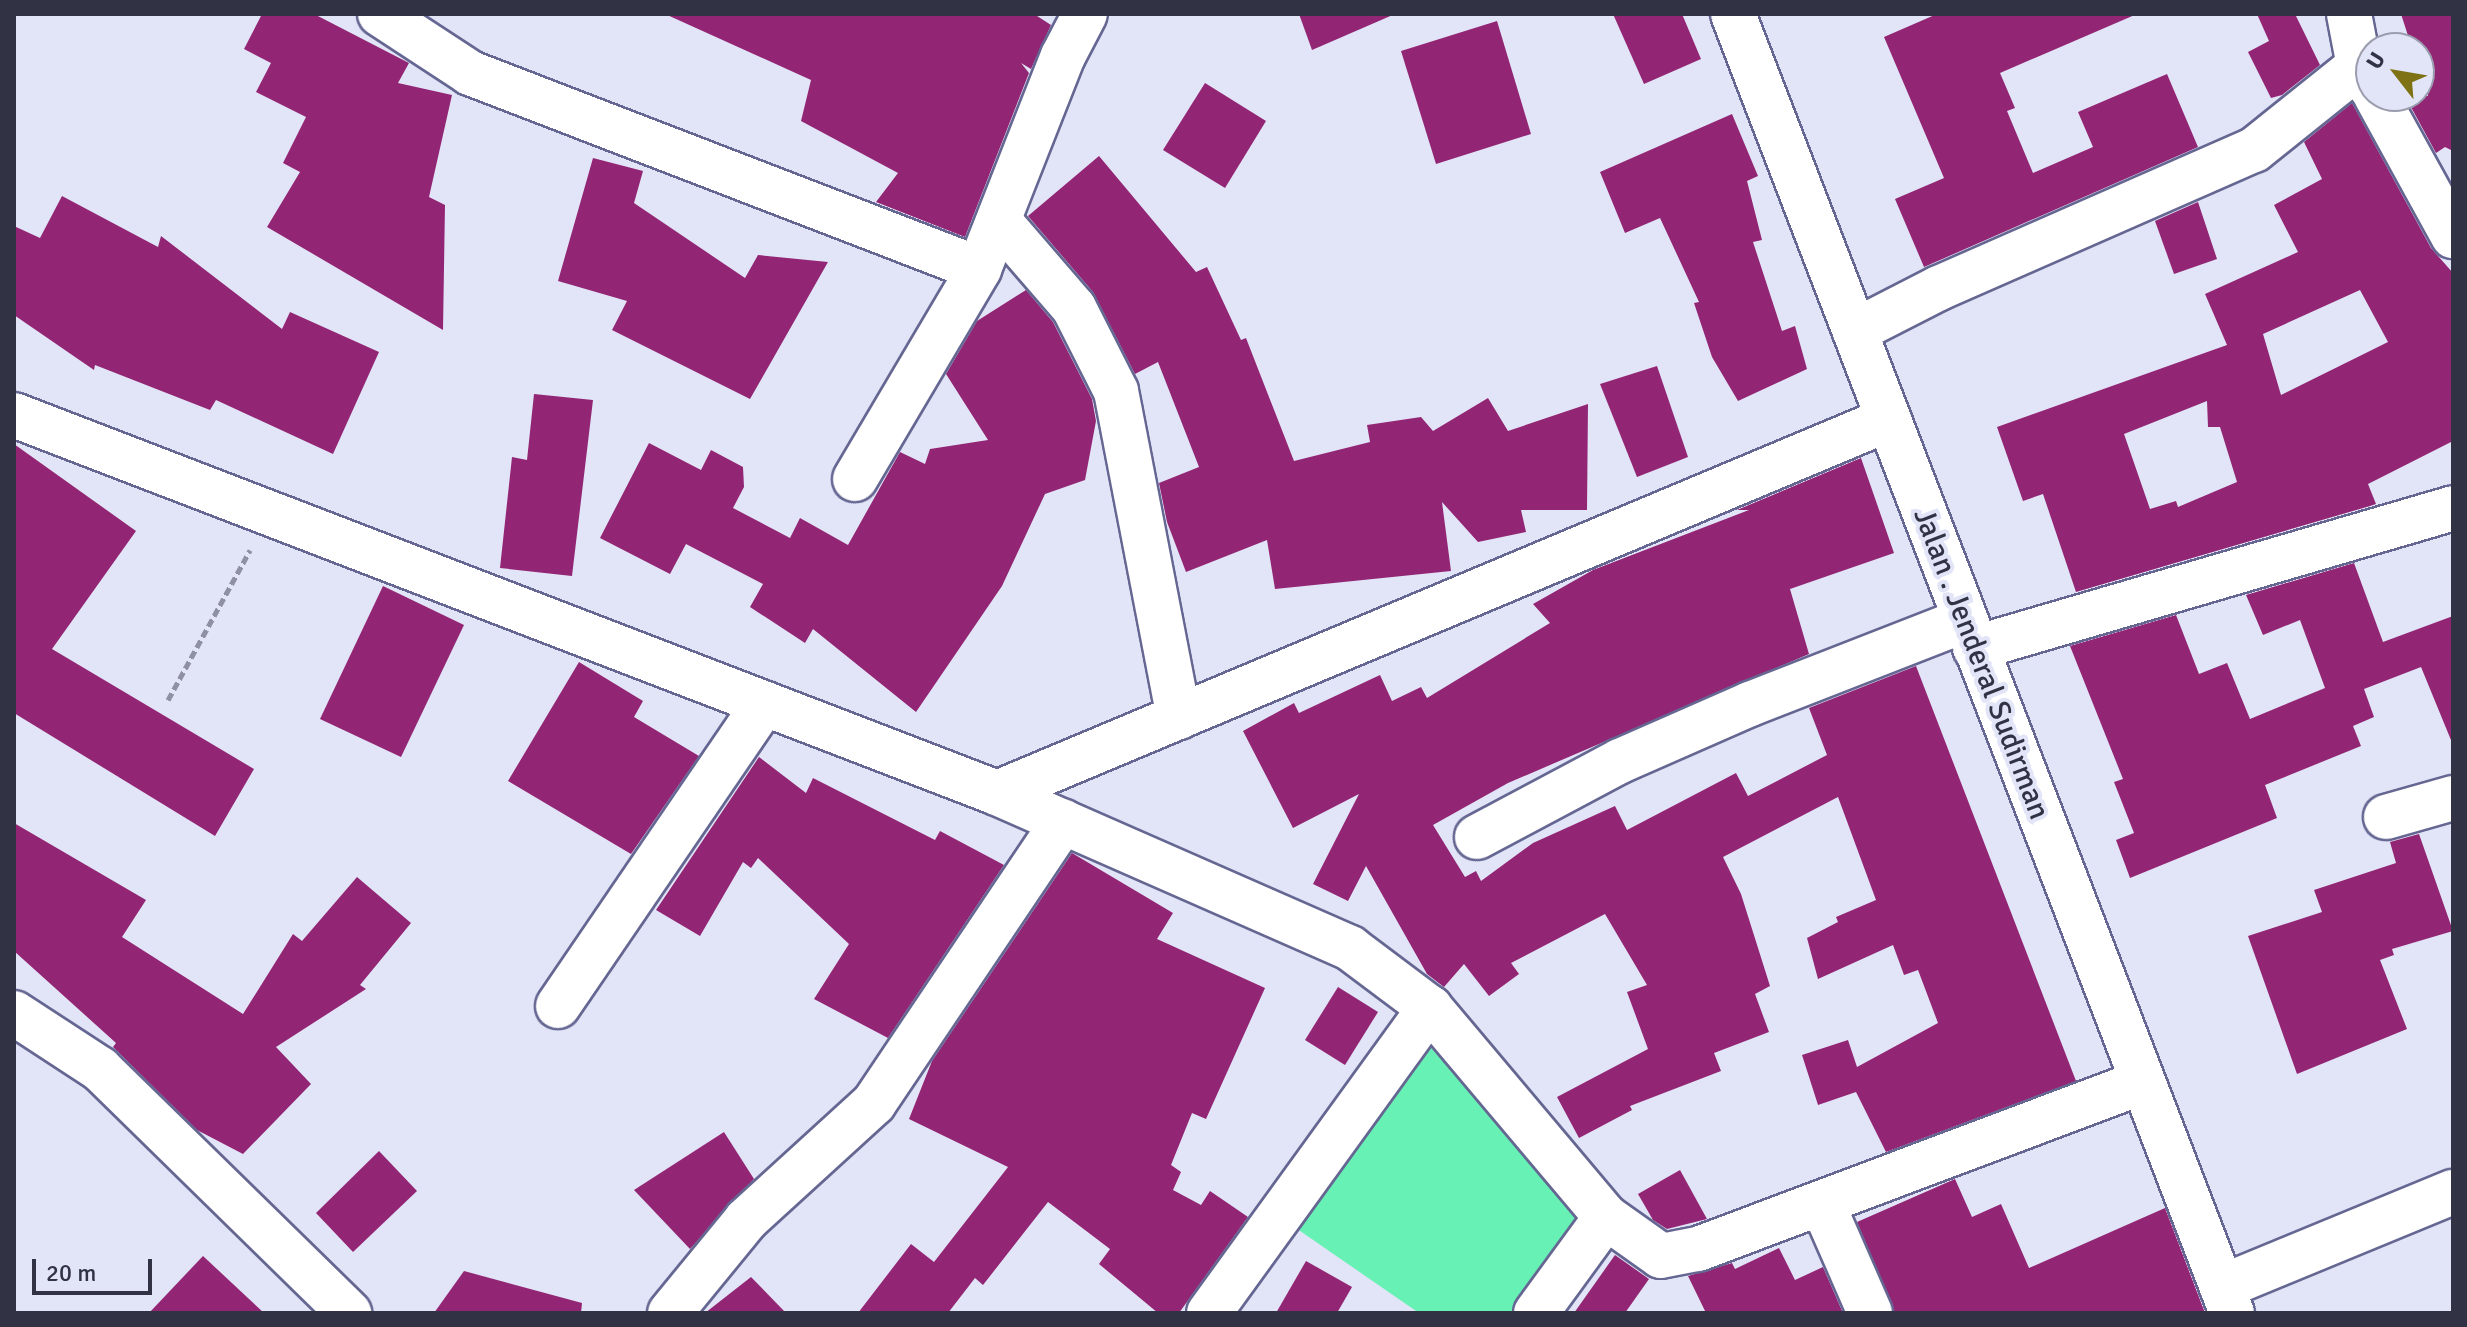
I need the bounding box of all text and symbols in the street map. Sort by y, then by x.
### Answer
north arrow [2355,32,2435,112]
text: U [2360,47,2391,74]
street label: Jalan . Jenderal Sudirman [1905,503,2057,825]
scale bar [36,1243,156,1293]
text: 20 m [46,1258,96,1288]

